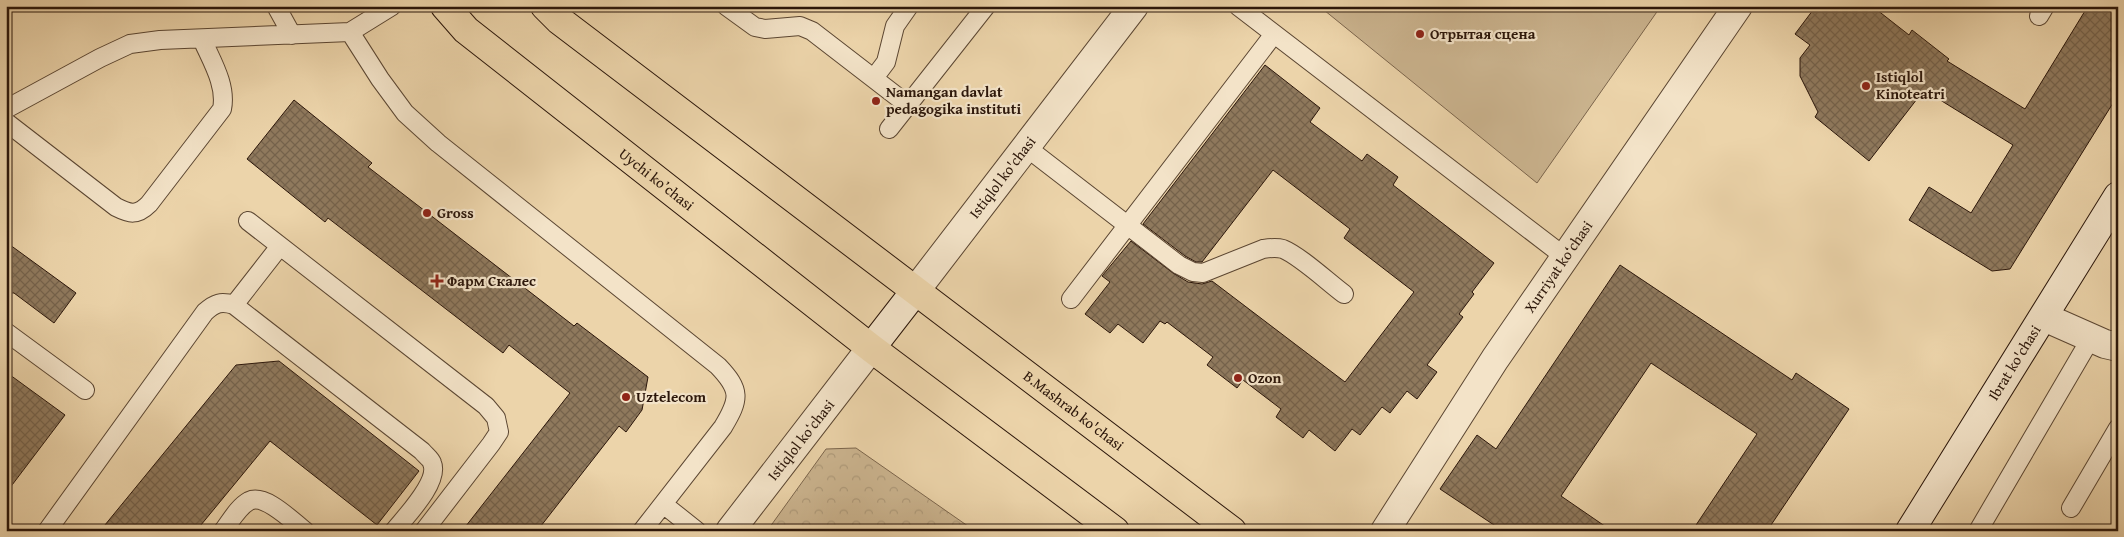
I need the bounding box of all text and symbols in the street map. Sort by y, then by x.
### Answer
place label: Отрытая сцена [1430,23,1536,44]
marker: Отрытая сцена [1414,28,1426,40]
place label: Istiqlol Kinoteatri [1876,66,1945,104]
marker: Istiqlol Kinoteatri [1860,80,1872,92]
place label: Namangan davlat pedagogika instituti [886,81,1021,119]
marker: Namangan davlat pedagogika instituti [870,95,882,107]
street label: Istiqlol ko'chasi [964,132,1040,222]
street label: Uychi ko’chasi [615,143,699,215]
place label: Gross [437,202,474,223]
marker: Gross [421,207,433,219]
street label: Xurriyat ko‘chasi [1519,216,1597,317]
place label: Фарм Скалес [447,270,536,291]
marker: Фарм Скалес [431,275,443,287]
street label: Ibrat ko'chasi [1983,321,2045,404]
street label: B.Mashrab ko'chasi [1019,365,1129,455]
place label: Ozon [1248,367,1282,388]
marker: Ozon [1232,372,1244,384]
place label: Uztelecom [636,386,706,407]
marker: Uztelecom [620,391,632,403]
street label: Istiqlol koʻchasi [762,395,839,485]

